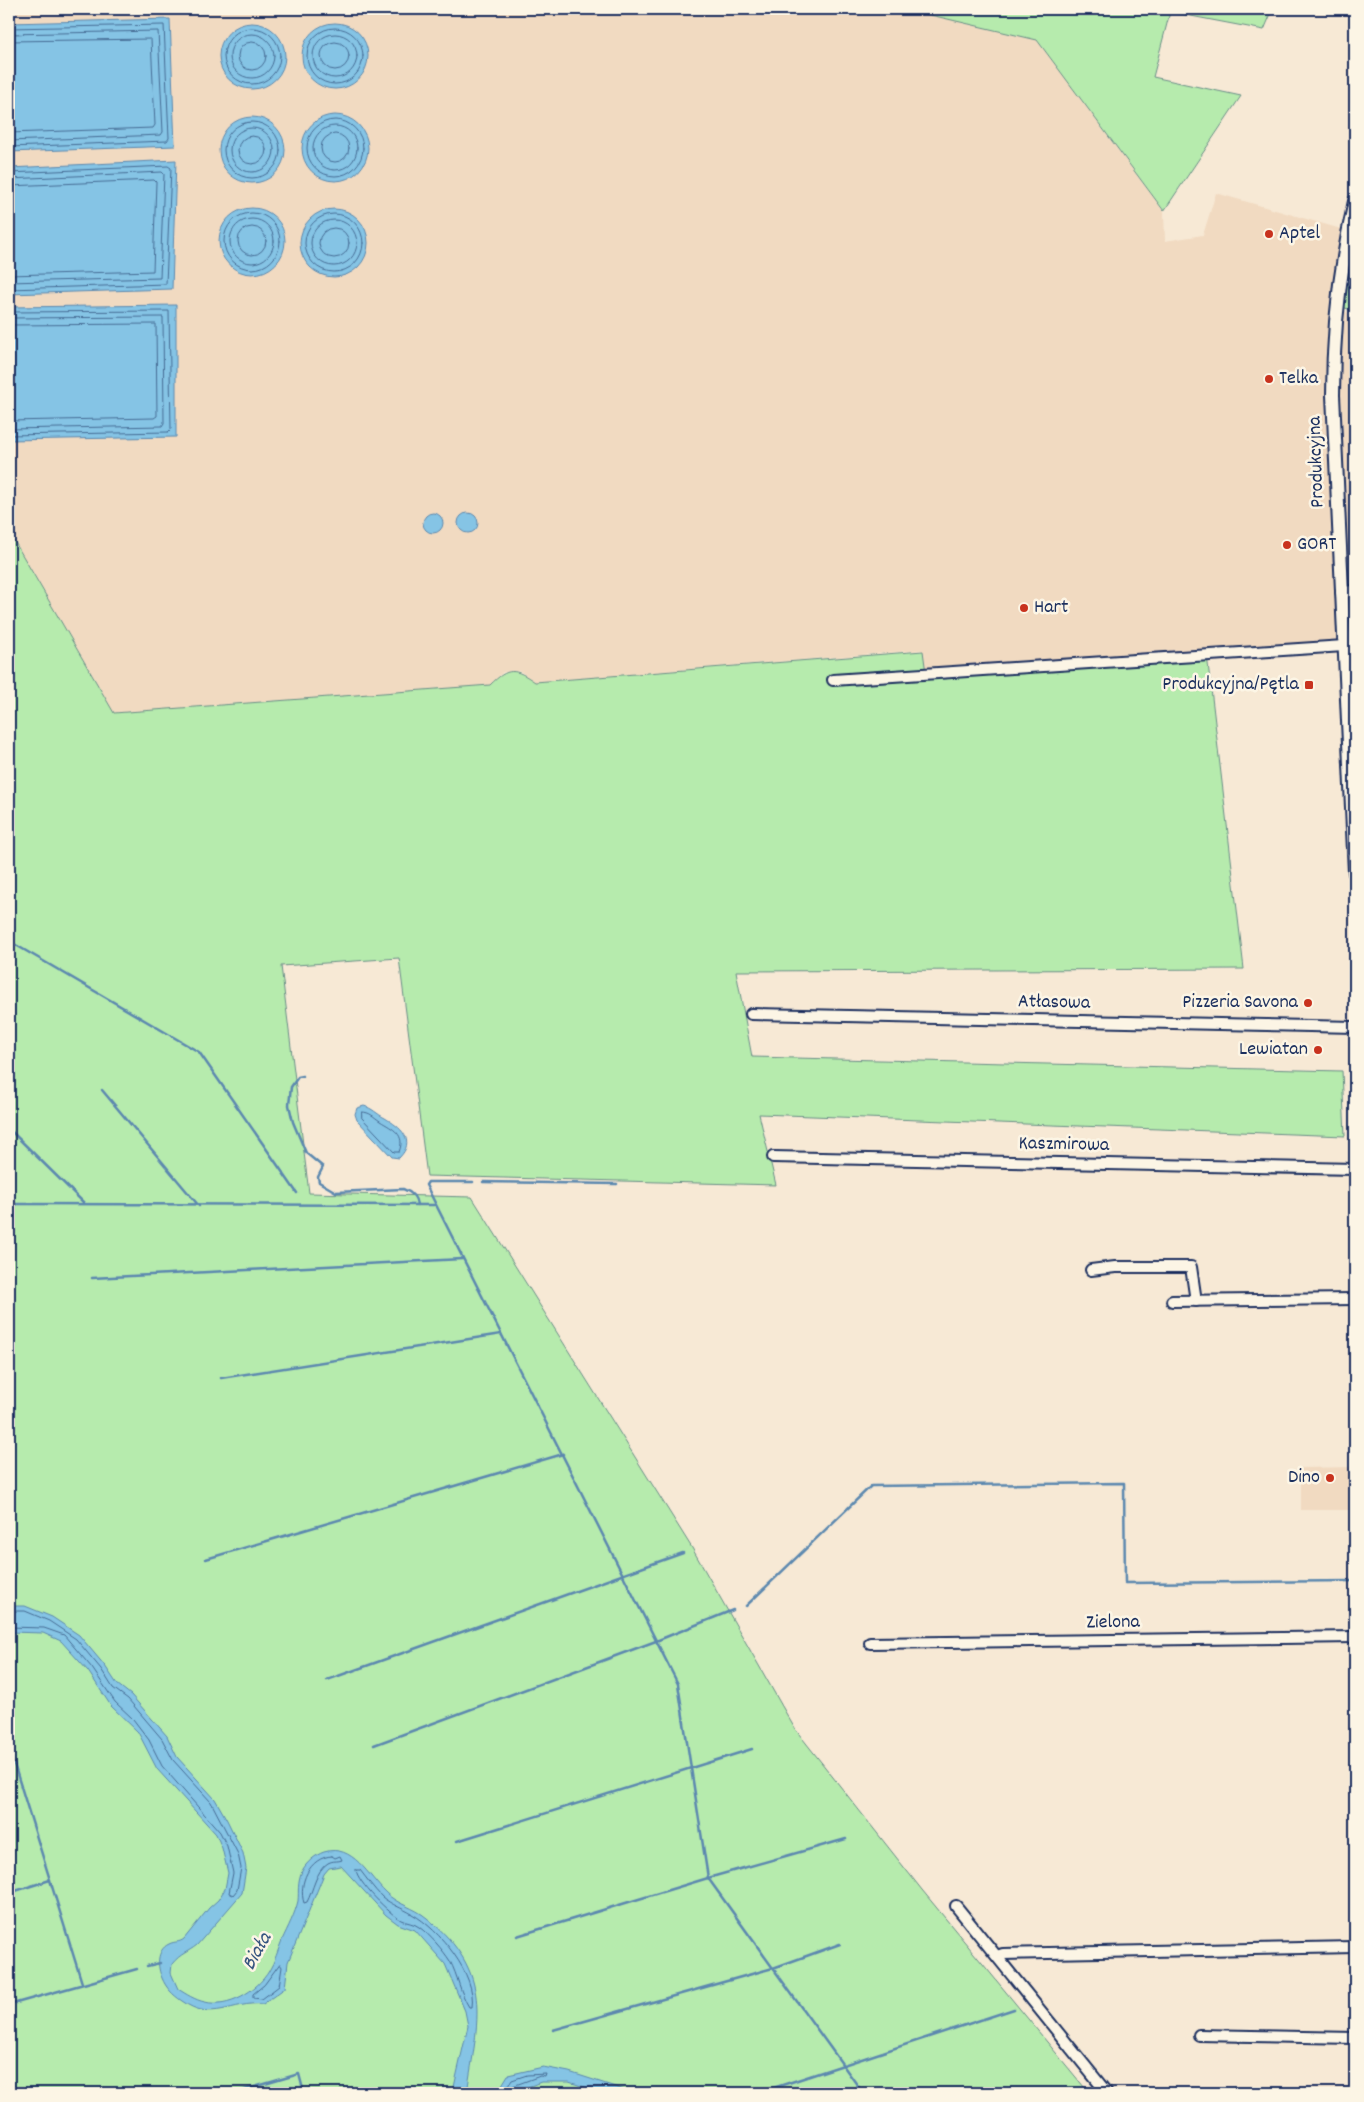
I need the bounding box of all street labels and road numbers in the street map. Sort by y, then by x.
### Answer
street label: Produkcyjna [1301,415,1333,508]
street label: Atłasowa [1018,988,1091,1018]
street label: Kaszmirowa [1018,1130,1110,1160]
street label: Zielona [1086,1609,1141,1637]

